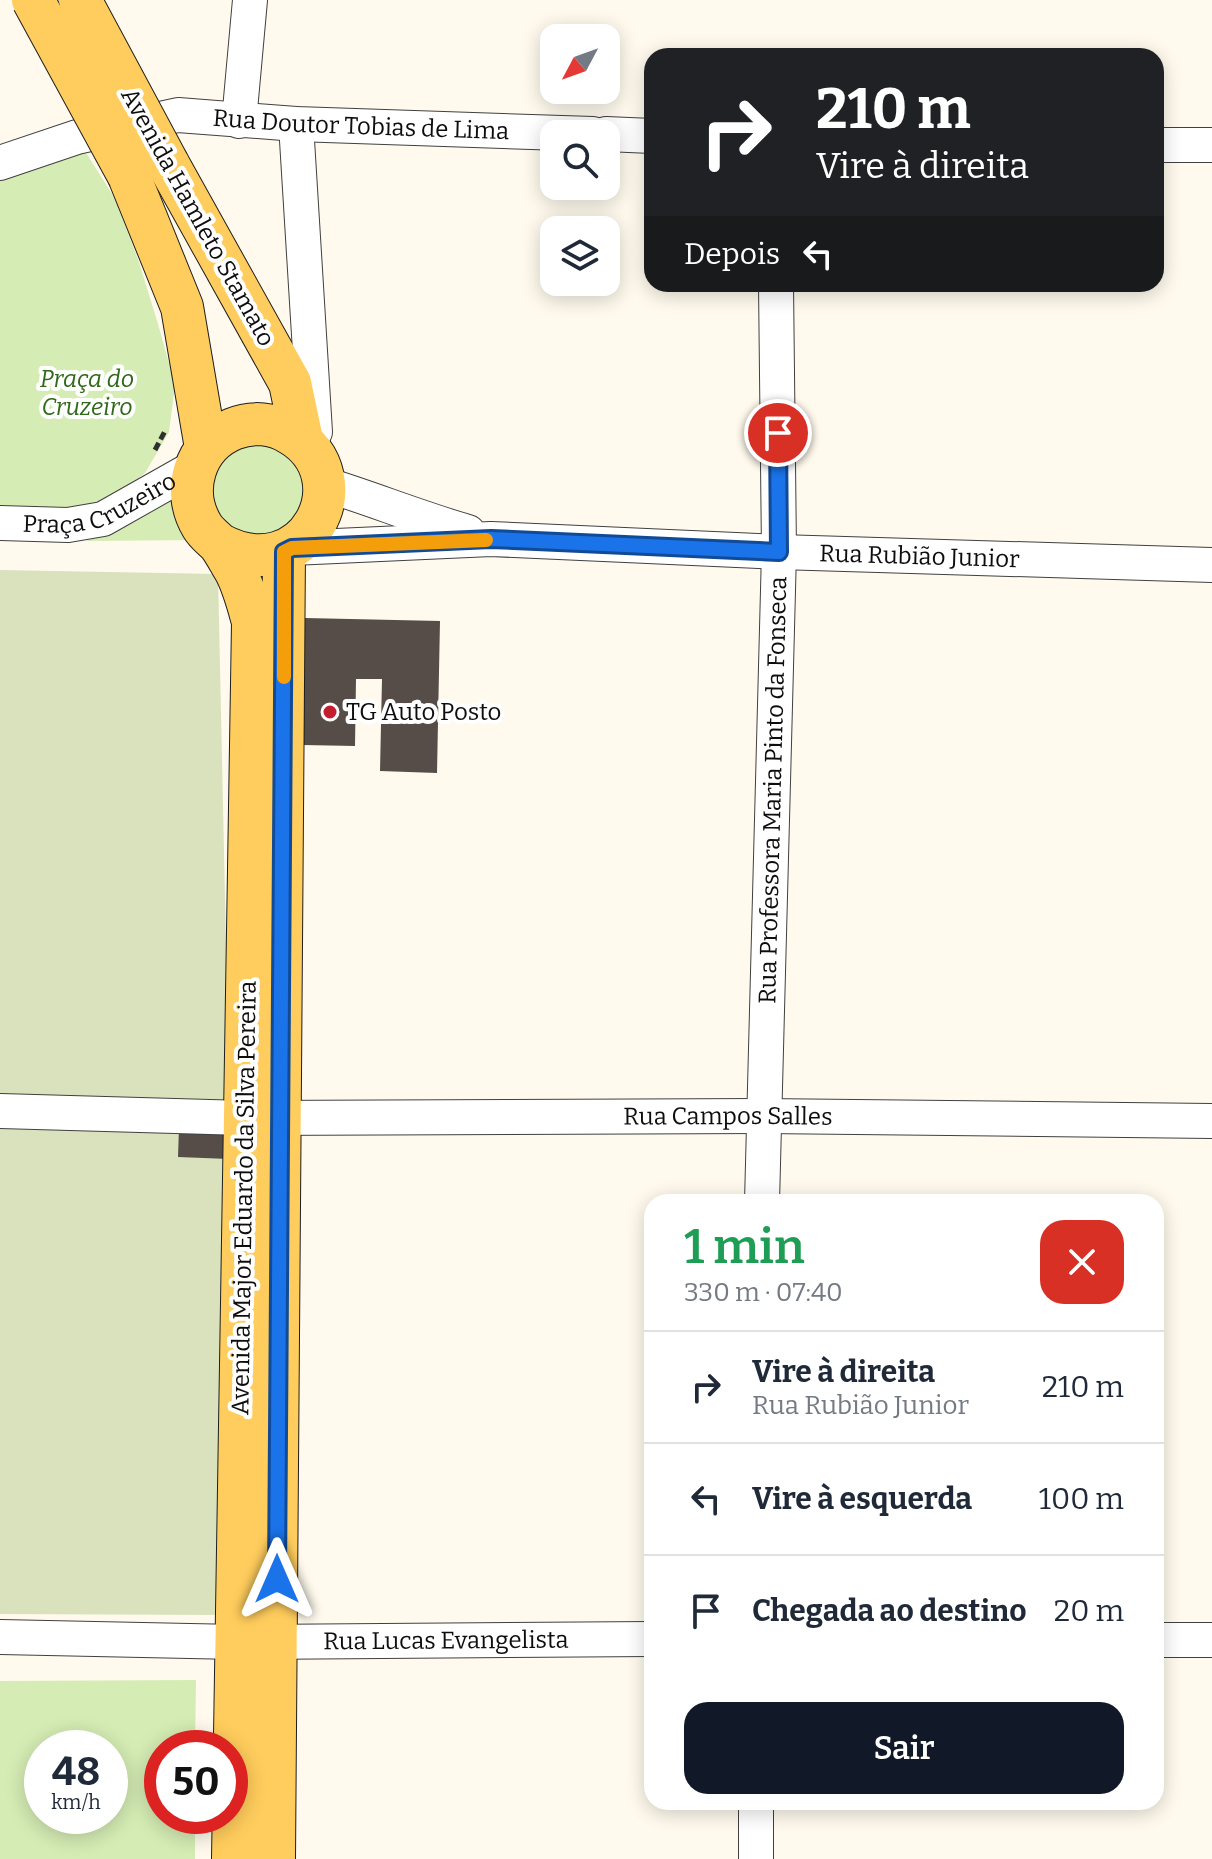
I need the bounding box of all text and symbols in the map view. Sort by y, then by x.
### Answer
north arrow [540,24,620,104]
map controls [540,24,620,296]
text: 210 m [816,76,971,143]
icon: right [684,80,788,184]
street label: Avenida Hamleto Stamato [115,83,281,351]
street label: Rua Doutor Tobias de Lima [212,104,510,145]
button: search [540,120,620,200]
text: Vire à direita [816,144,1029,188]
button: layers [540,216,620,296]
icon: left [796,232,840,276]
text: Depois [684,236,780,272]
park label: Praça do Cruzeiro [40,365,134,421]
pin [744,399,812,467]
icon: arrive [756,411,800,455]
street label: Praça Cruzeiro [22,467,181,539]
street label: Rua Rubião Junior [819,539,1020,573]
street label: Rua Professora Maria Pinto da Fonseca [753,576,792,1004]
place label: TG Auto Posto [346,698,501,726]
marker: TG Auto Posto [321,703,339,721]
street label: Avenida Major Eduardo da Silva Pereira [226,981,262,1415]
street label: Rua Campos Salles [623,1102,833,1131]
text: 1 min [684,1218,805,1276]
button: close [1040,1220,1124,1304]
text: 330 m · 07:40 [684,1277,843,1308]
text: Vire à direita [752,1354,935,1390]
icon: right [684,1365,728,1409]
text: 210 m [1042,1369,1124,1405]
text: Rua Rubião Junior [752,1390,969,1421]
icon: left [684,1477,728,1521]
text: Vire à esquerda [752,1481,972,1517]
text: 100 m [1039,1481,1124,1517]
position arrow [235,1537,319,1621]
icon: arrive [684,1589,728,1633]
text: Chegada ao destino [752,1593,1027,1629]
text: 20 m [1054,1593,1124,1629]
street label: Rua Lucas Evangelista [323,1626,569,1655]
button: Sair [684,1702,1124,1794]
speed limit sign: 50 [144,1730,248,1834]
text: 48 [52,1748,100,1796]
text: km/h [51,1790,101,1814]

